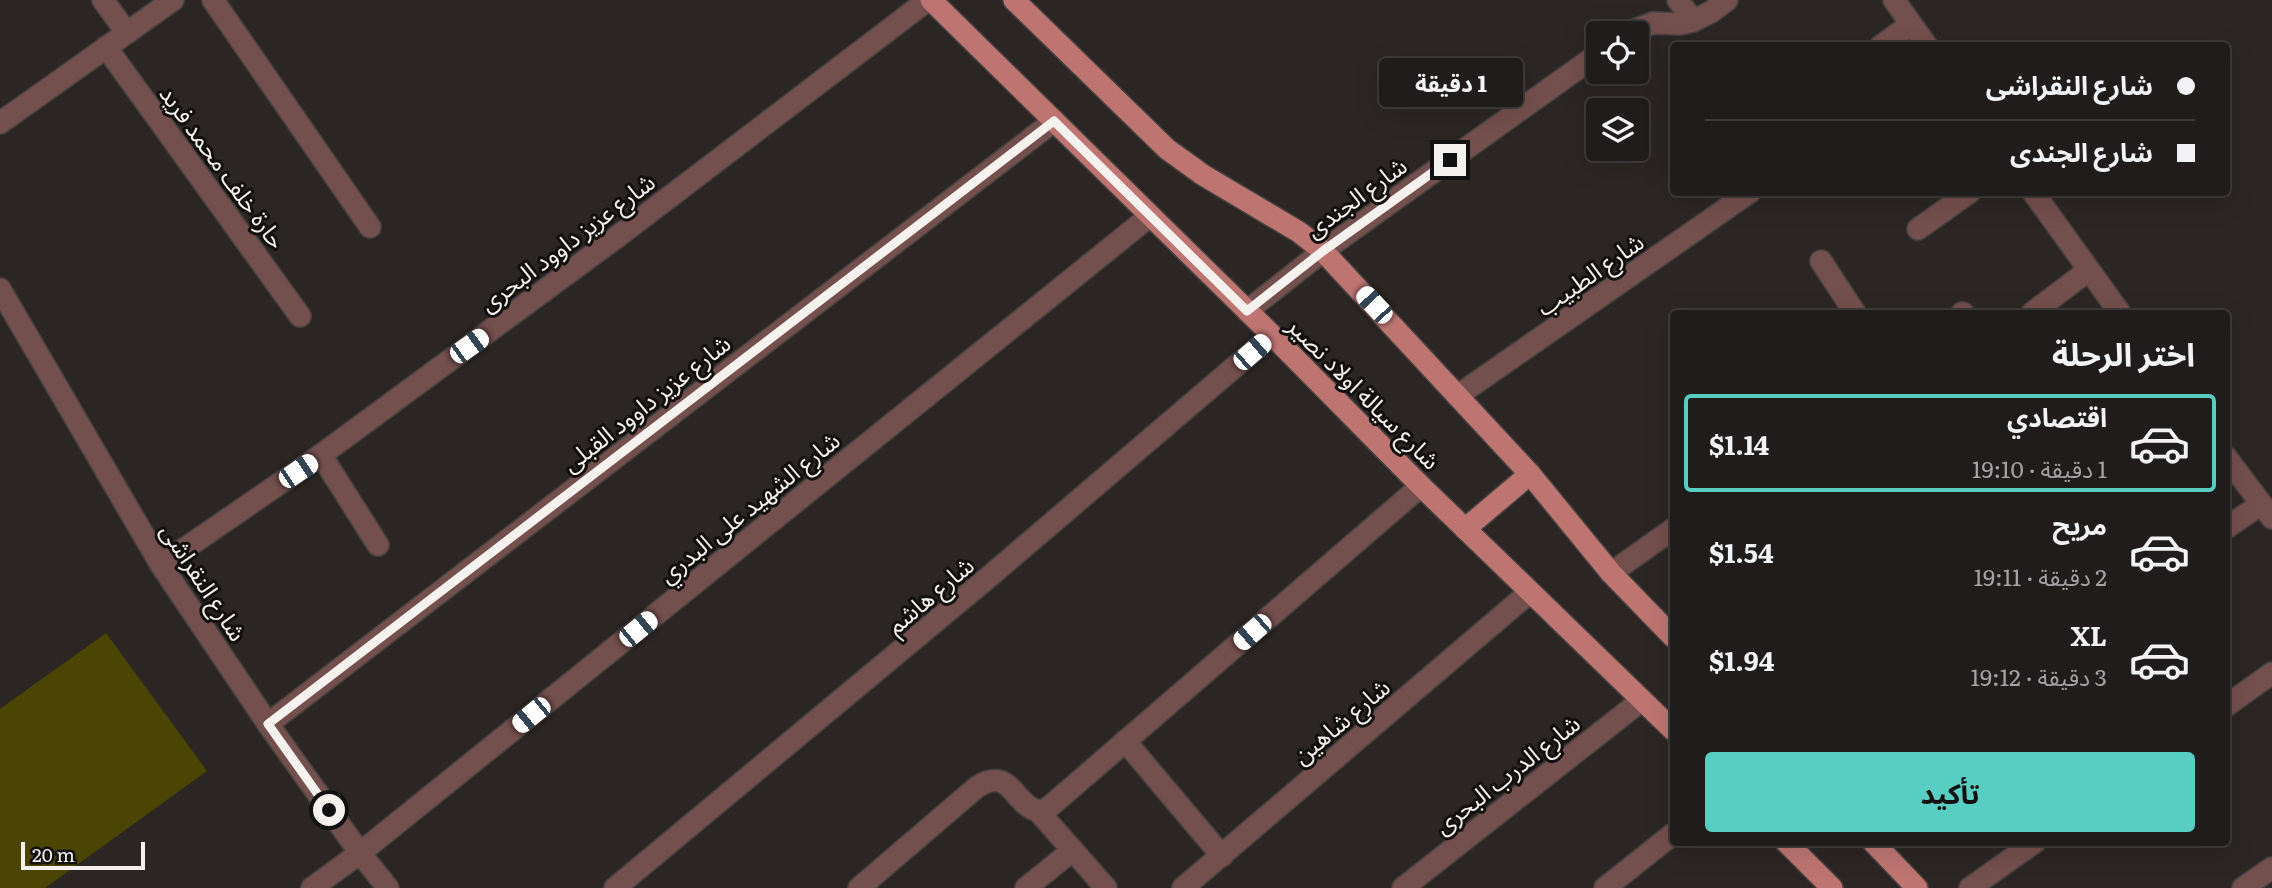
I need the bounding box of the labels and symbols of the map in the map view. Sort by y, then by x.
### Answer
callout: 1 دقيقة [1378,58,1522,108]
street label: حارة خلف محمد فريد [153,77,295,255]
route end [1434,144,1466,176]
street label: شارع الجندى [1297,147,1414,246]
street label: شارع عزيز داوود البحرى [471,163,662,320]
street label: شارع الطبيب [1528,223,1651,325]
car [1352,282,1397,328]
street label: شارع سيالة اولاد نصير [1279,307,1449,478]
car [446,325,493,367]
street label: شارع عزيز داوود القبلى [553,325,738,481]
car [1230,330,1275,374]
street label: شارع الشهيد على البدري [650,422,848,593]
car [275,451,322,491]
street label: شارع النقراشى [152,515,256,648]
street label: شارع هاشم [878,547,982,643]
car [616,608,661,650]
car [1230,610,1275,654]
street label: شارع شاهين [1284,669,1398,773]
car [509,694,554,736]
street label: شارع الدرب البحرى [1426,705,1588,843]
route start [313,794,345,826]
scale bar [21,839,145,871]

